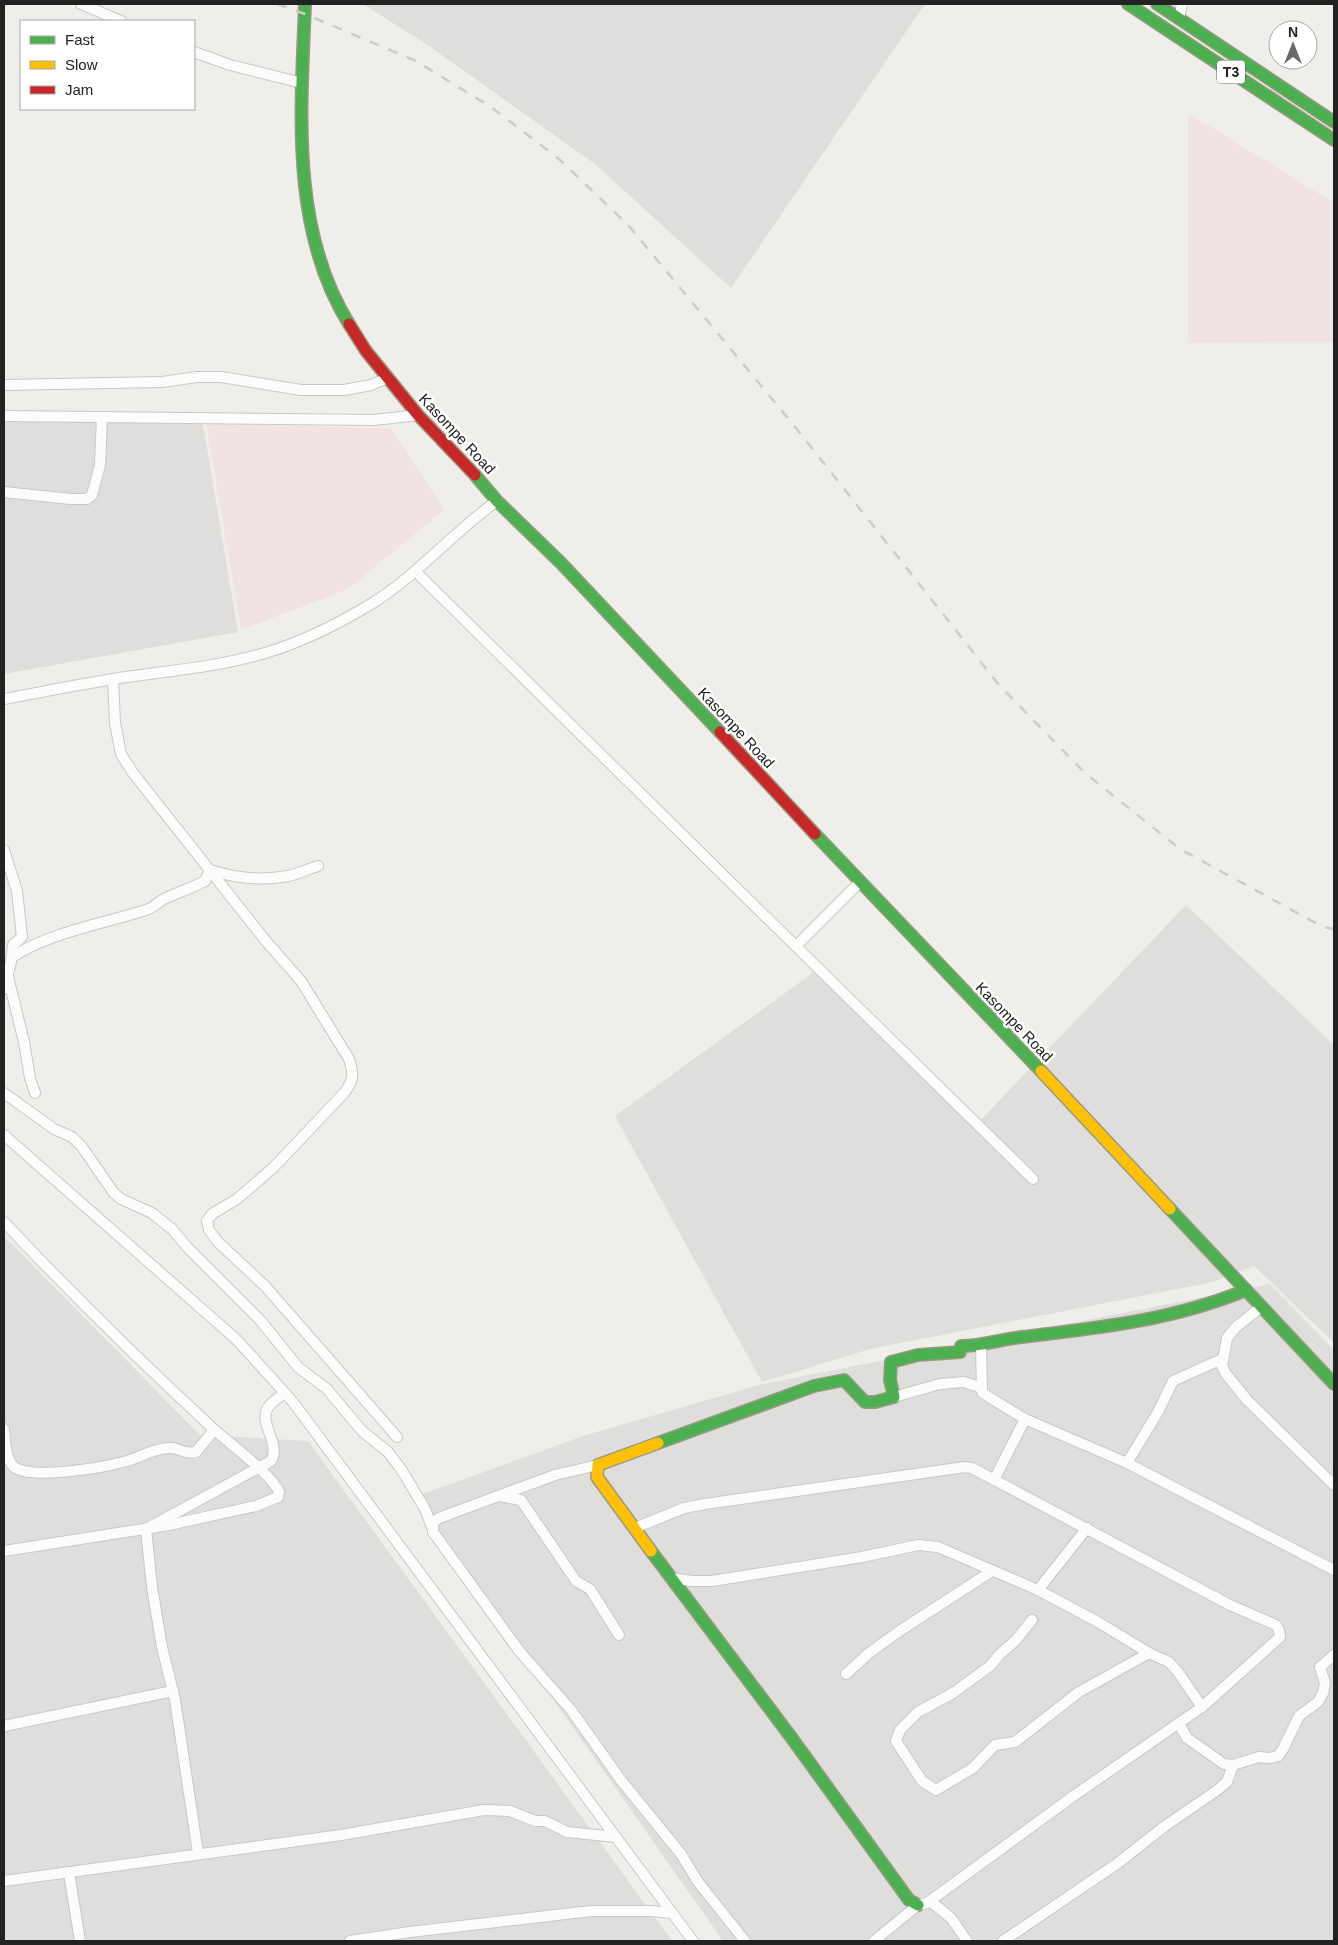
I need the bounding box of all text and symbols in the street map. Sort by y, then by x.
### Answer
legend [20,20,195,110]
north arrow [1268,20,1318,70]
text: N [1288,24,1298,40]
text: Fast [65,31,95,48]
text: Slow [65,56,98,73]
road number: T3 [1217,61,1245,84]
text: Jam [65,81,93,98]
street label: Kasompe Road [416,390,499,477]
street label: Kasompe Road [695,684,778,771]
street label: Kasompe Road [972,979,1056,1065]

